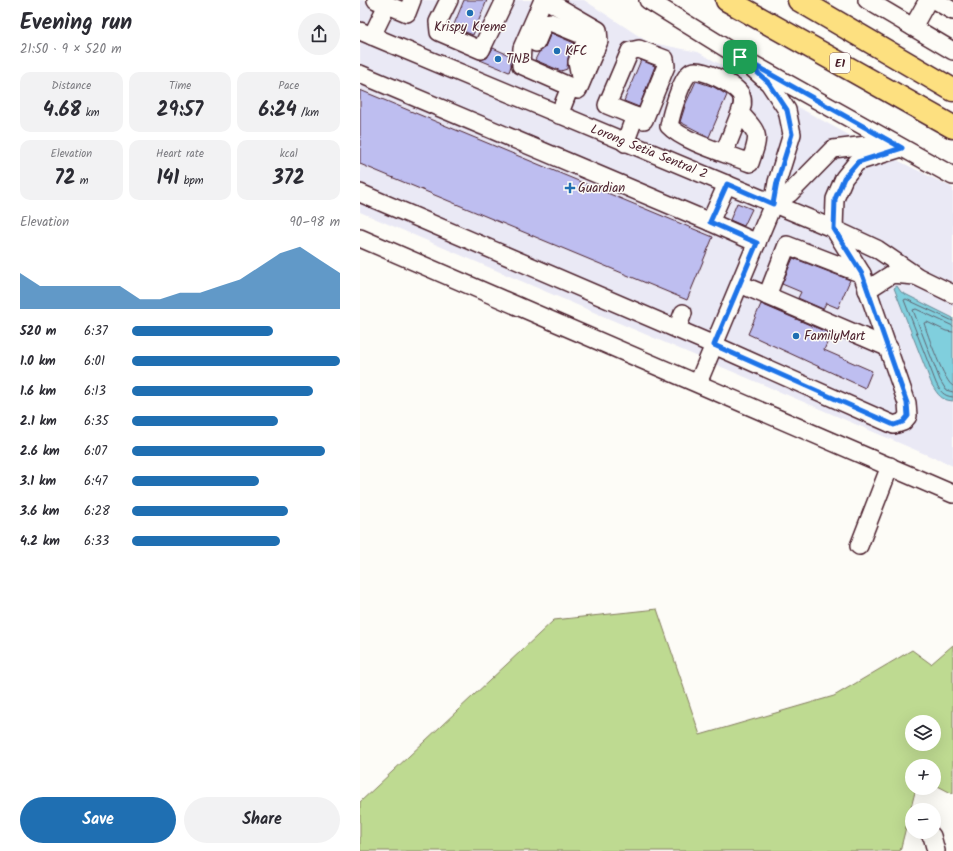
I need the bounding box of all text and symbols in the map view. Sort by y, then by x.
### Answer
text: Evening run [20,6,132,41]
marker: Krispy Kreme [465,8,475,18]
button: share [298,13,340,55]
place label: Krispy Kreme [434,17,506,38]
text: 21:50 · 9 × 520 m [20,39,122,60]
pin [723,40,757,74]
place label: KFC [565,41,587,62]
marker: KFC [552,46,562,56]
icon: arrive [729,46,751,68]
place label: TNB [506,49,530,70]
road number: E1 [830,53,850,73]
marker: TNB [493,54,503,64]
text: Distance [52,77,91,95]
text: Time [169,77,191,95]
text: Pace [278,77,299,95]
text: 4.68 [43,95,81,127]
text: 29:57 [157,95,203,127]
text: 6:24 [258,95,297,127]
text: km [81,104,100,122]
text: /km [297,104,319,122]
street label: Lorong Setia Sentral 2 [587,119,711,185]
text: Elevation [51,145,92,163]
text: Heart rate [156,145,204,163]
text: kcal [280,145,298,163]
text: 72 [54,163,75,195]
text: 141 [156,163,179,195]
text: 372 [273,163,305,195]
text: m [75,172,88,190]
text: bpm [179,172,204,190]
place label: Guardian [578,178,625,199]
marker: Guardian [565,183,575,193]
text: Elevation [20,212,69,233]
text: 90–98 m [289,212,340,233]
text: 520 m [20,321,56,342]
text: 6:37 [84,321,108,342]
place label: FamilyMart [804,326,866,347]
marker: FamilyMart [791,331,801,341]
text: 1.0 km [20,351,56,372]
text: 6:01 [84,351,105,372]
text: 1.6 km [20,381,56,402]
text: 6:13 [84,381,106,402]
text: 2.1 km [20,411,57,432]
text: 6:35 [84,411,109,432]
text: 2.6 km [20,441,60,462]
text: 6:07 [84,441,107,462]
text: 3.1 km [20,471,56,492]
text: 6:47 [84,471,108,492]
text: 3.6 km [20,501,59,522]
text: 6:28 [84,501,110,522]
text: 4.2 km [20,531,60,552]
text: 6:33 [84,531,109,552]
map controls [905,715,941,839]
button: layers [905,715,941,751]
button: + [905,759,941,795]
button: Save [20,797,176,843]
button: Share [184,797,340,843]
button: − [905,803,941,839]

